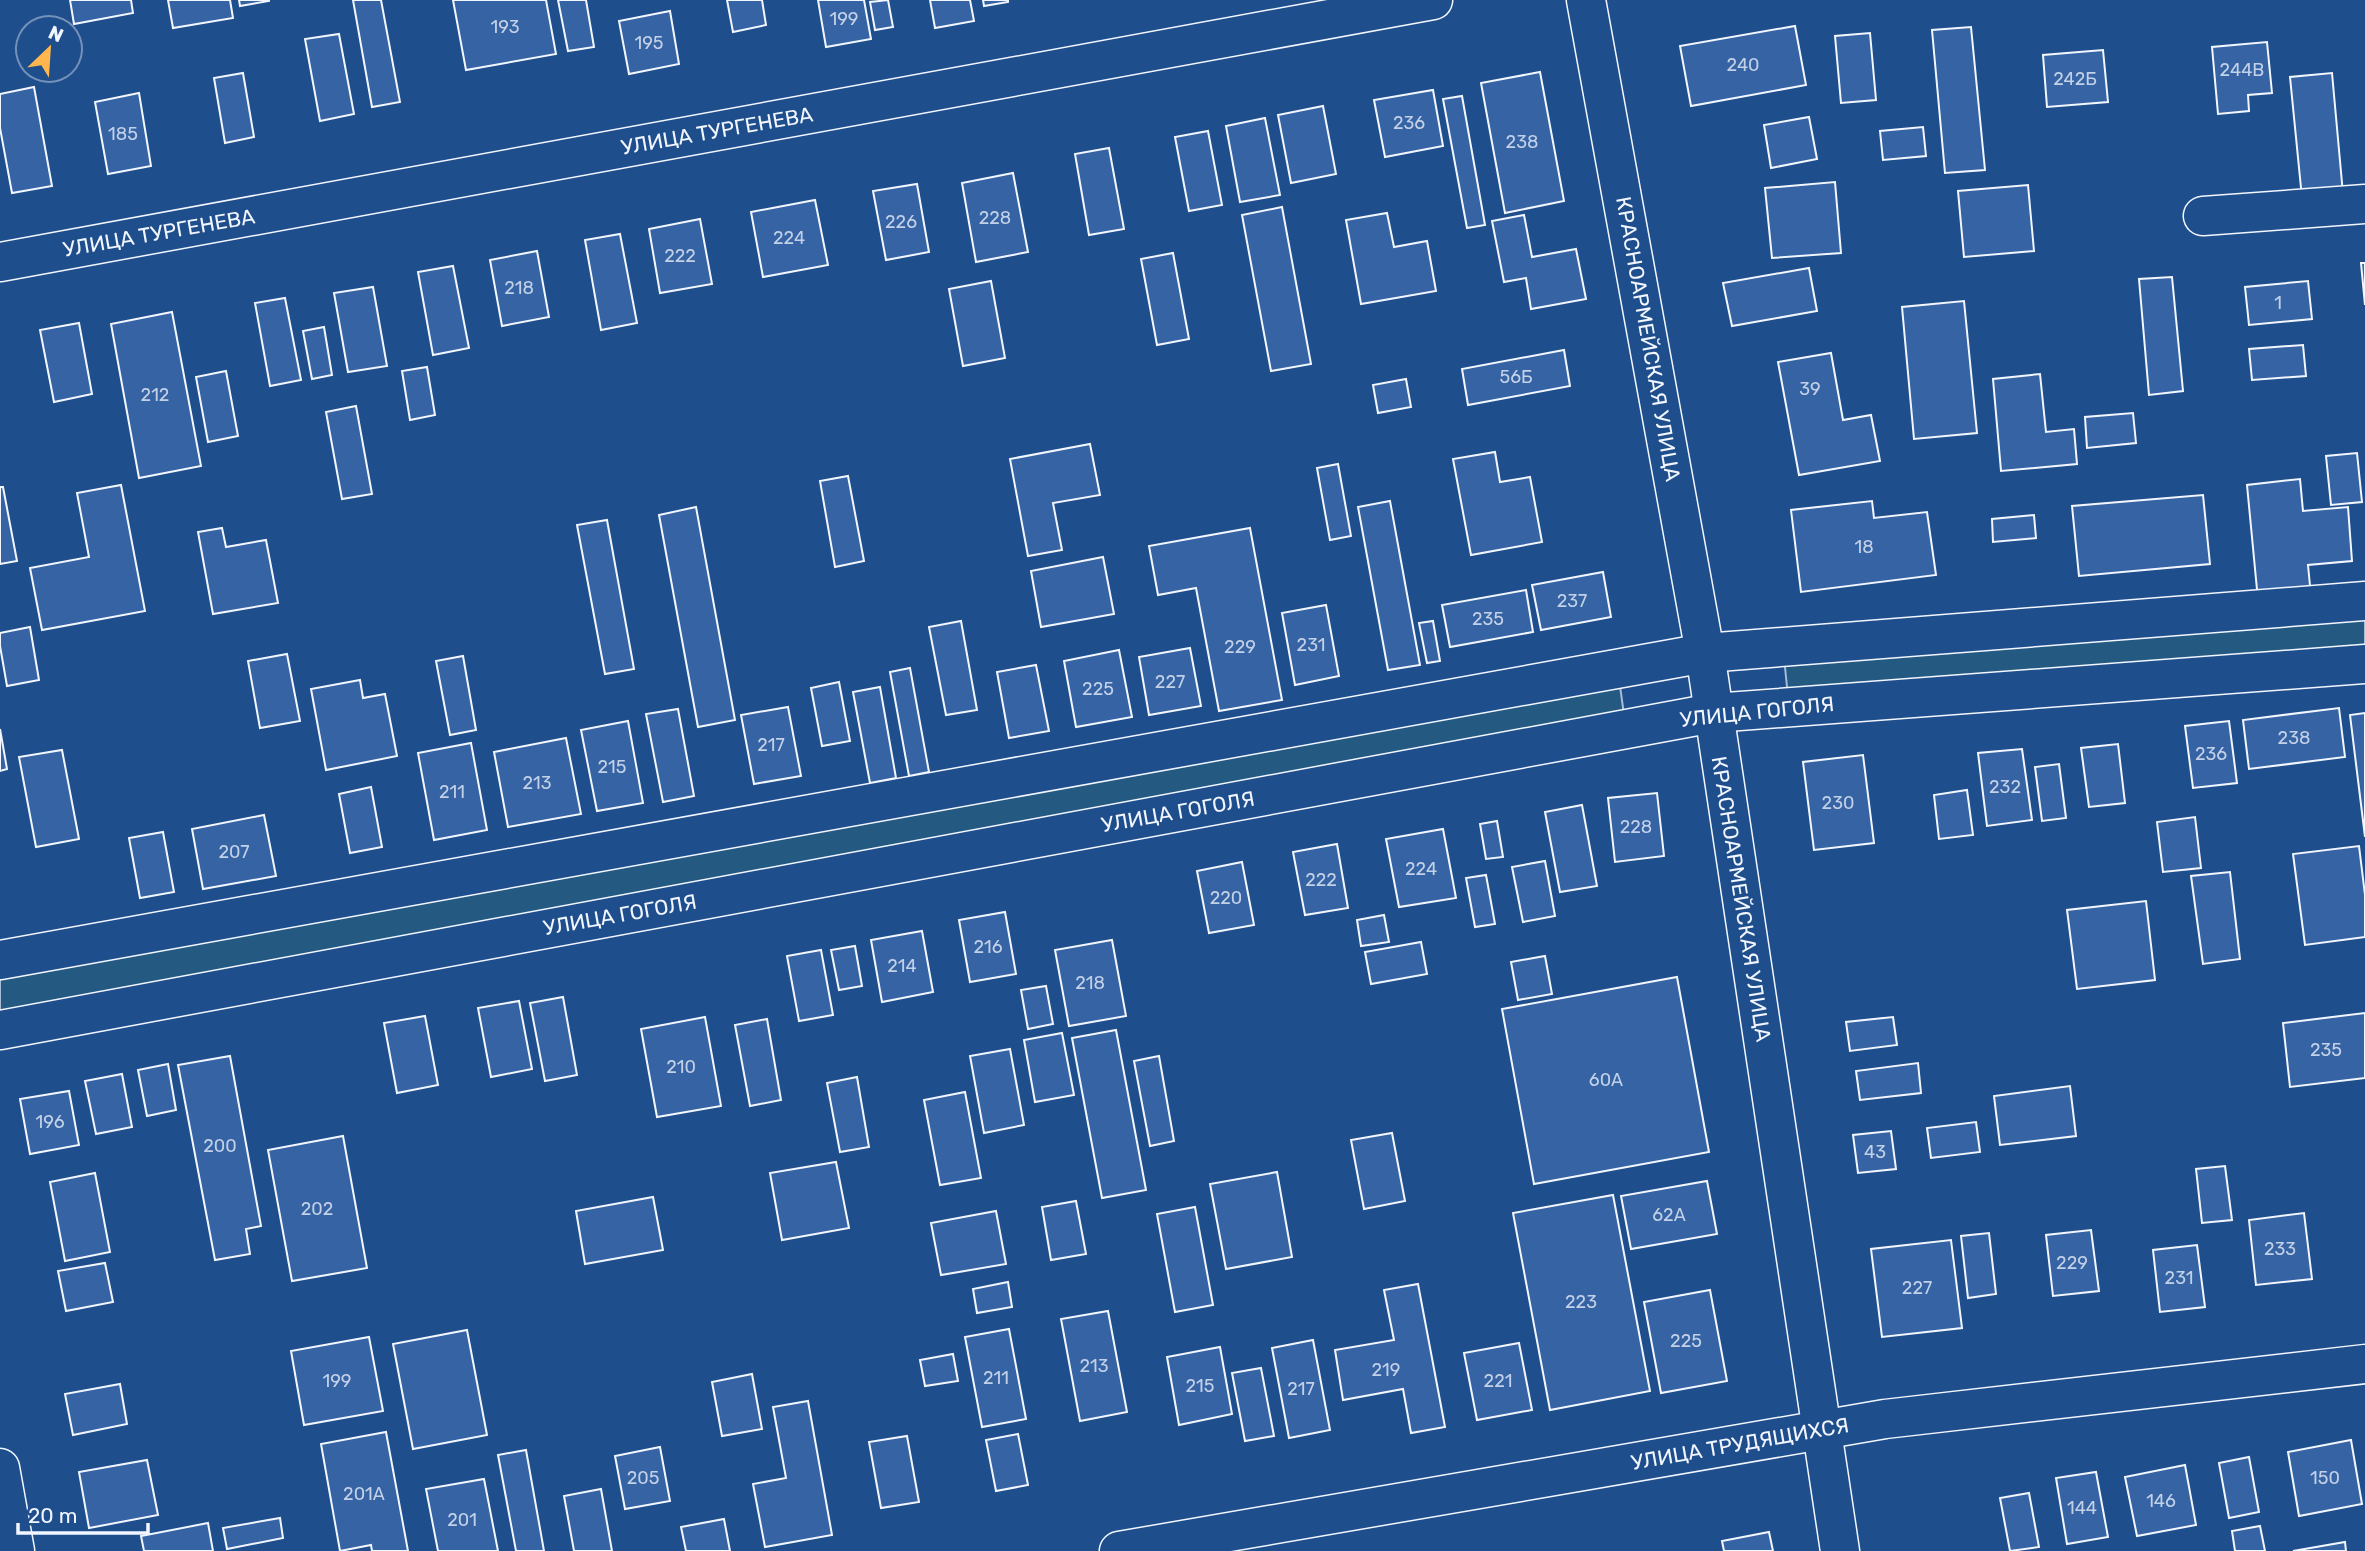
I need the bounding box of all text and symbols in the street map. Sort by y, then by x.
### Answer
house number: 199 [829,8,859,30]
north arrow [14,14,84,84]
house number: 193 [491,16,519,38]
text: N [45,21,67,47]
house number: 195 [634,32,664,54]
house number: 240 [1727,54,1760,76]
house number: 244В [2220,59,2264,81]
house number: 242Б [2053,68,2097,90]
street label: УЛИЦА ТУРГЕНЕВА [619,101,815,160]
house number: 236 [1393,112,1425,134]
house number: 185 [108,123,138,145]
house number: 238 [1506,131,1538,153]
street label: КРАСНОАРМЕЙСКАЯ УЛИЦА [1611,195,1686,483]
street label: УЛИЦА ТУРГЕНЕВА [61,203,257,262]
house number: 228 [979,207,1011,229]
house number: 226 [885,211,917,233]
house number: 224 [773,227,805,249]
house number: 222 [664,245,696,267]
house number: 218 [504,277,534,299]
house number: 1 [2274,292,2282,314]
house number: 56Б [1499,366,1533,388]
house number: 39 [1799,378,1821,400]
house number: 212 [141,384,169,406]
house number: 18 [1854,536,1874,558]
house number: 237 [1557,590,1587,612]
house number: 235 [1472,608,1504,630]
house number: 231 [1297,634,1325,656]
house number: 229 [1224,636,1256,658]
house number: 227 [1155,671,1185,693]
house number: 225 [1082,678,1114,700]
street label: УЛИЦА ГОГОЛЯ [1679,691,1835,732]
house number: 238 [2278,727,2310,749]
house number: 217 [757,734,785,756]
house number: 236 [2195,743,2227,765]
street label: КРАСНОАРМЕЙСКАЯ УЛИЦА [1707,754,1776,1044]
house number: 215 [598,756,626,778]
house number: 213 [522,772,552,794]
house number: 232 [1989,776,2021,798]
house number: 211 [439,781,465,803]
street label: УЛИЦА ГОГОЛЯ [1099,786,1256,837]
house number: 230 [1822,792,1854,814]
house number: 228 [1620,816,1652,838]
house number: 207 [218,841,250,863]
house number: 224 [1405,858,1437,880]
house number: 222 [1305,869,1337,891]
house number: 220 [1210,887,1242,909]
street label: УЛИЦА ГОГОЛЯ [541,889,698,940]
house number: 216 [973,936,1003,958]
house number: 214 [887,955,917,977]
house number: 218 [1075,972,1105,994]
house number: 235 [2310,1039,2342,1061]
house number: 210 [666,1056,696,1078]
house number: 60А [1589,1069,1623,1091]
house number: 196 [35,1111,65,1133]
house number: 200 [203,1135,237,1157]
house number: 43 [1864,1141,1886,1163]
house number: 202 [301,1198,333,1220]
house number: 62А [1652,1204,1686,1226]
house number: 233 [2264,1238,2296,1260]
house number: 229 [2056,1252,2088,1274]
house number: 231 [2165,1267,2193,1289]
house number: 227 [1902,1277,1932,1299]
house number: 223 [1565,1291,1597,1313]
house number: 225 [1670,1330,1702,1352]
house number: 213 [1079,1355,1109,1377]
house number: 219 [1372,1359,1400,1381]
house number: 211 [983,1367,1009,1389]
house number: 199 [322,1370,352,1392]
house number: 221 [1484,1370,1512,1392]
house number: 215 [1186,1375,1214,1397]
house number: 217 [1287,1378,1315,1400]
street label: УЛИЦА ТРУДЯЩИХСЯ [1629,1412,1851,1475]
house number: 205 [627,1467,659,1489]
house number: 150 [2310,1467,2340,1489]
house number: 201А [343,1483,385,1505]
house number: 146 [2146,1490,2176,1512]
scale bar [18,1492,147,1536]
house number: 144 [2067,1497,2097,1519]
text: 20 m [28,1503,77,1528]
house number: 201 [447,1509,477,1531]

